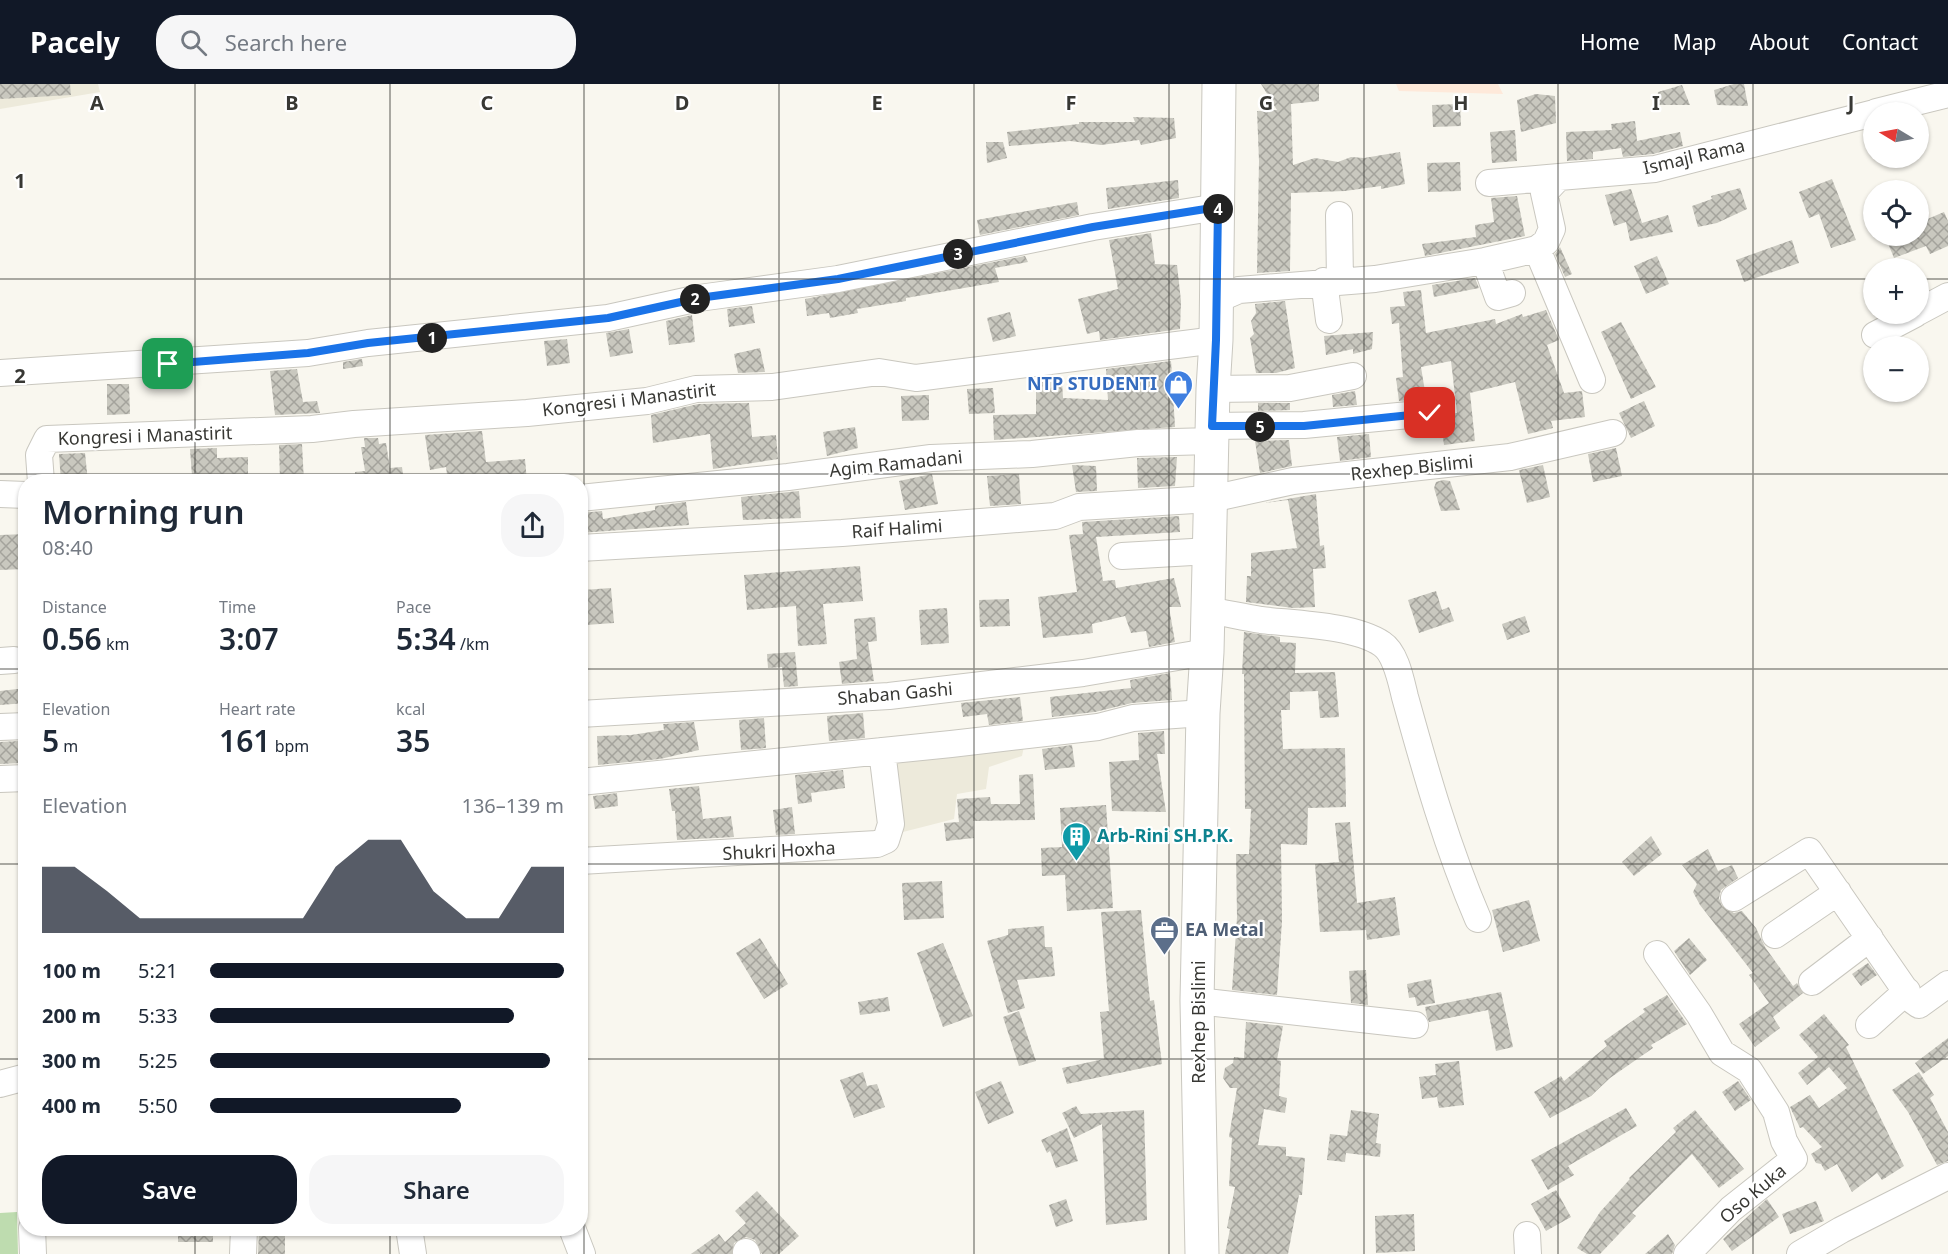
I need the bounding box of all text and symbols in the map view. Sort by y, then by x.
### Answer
search box [156,15,576,69]
text: Pacely [30,23,120,61]
icon: search [177,26,210,59]
text: Search here [225,27,347,57]
text: Home [1580,28,1640,56]
text: Map [1673,28,1716,56]
text: About [1749,28,1809,56]
text: Contact [1842,28,1918,56]
text: A [90,89,104,116]
text: B [285,89,299,116]
text: C [481,89,494,116]
text: D [675,89,689,116]
text: E [871,89,883,116]
text: F [1066,89,1076,116]
text: G [1259,89,1273,116]
text: H [1453,89,1469,116]
text: I [1652,89,1660,116]
text: J [1846,89,1854,116]
north arrow [1863,102,1929,168]
map controls [1863,102,1929,402]
street label: Ismajl Rama [1640,133,1747,179]
text: 1 [14,167,26,194]
button: locate [1863,180,1929,246]
pin: 4 [1203,194,1233,224]
text: 4 [1213,198,1223,220]
pin: 3 [943,239,973,269]
text: 3 [953,243,963,265]
button: + [1863,258,1929,324]
pin: 2 [680,284,710,314]
text: 2 [690,288,700,310]
pin: 1 [417,323,447,353]
text: 1 [427,327,437,349]
button: − [1863,336,1929,402]
pin [142,338,193,389]
icon: arrive [151,347,184,380]
text: 2 [14,362,26,389]
shop icon: NTP STUDENTI [1162,368,1194,410]
place label: NTP STUDENTI [1027,371,1157,395]
street label: Kongresi i Manastirit [541,376,718,422]
pin [1404,387,1455,438]
icon: check [1413,396,1446,429]
pin: 5 [1245,412,1275,442]
text: 5 [1255,416,1265,438]
street label: Kongresi i Manastirit [57,420,233,450]
street label: Agim Ramadani [828,444,964,482]
street label: Rexhep Bislimi [1349,449,1474,485]
text: Morning run [42,489,244,534]
button: share [501,494,564,557]
street label: Raif Halimi [851,513,943,543]
text: 08:40 [42,534,93,561]
text: Distance [42,596,107,618]
text: Time [219,596,256,618]
text: Pace [396,596,431,618]
text: 0.56 [42,618,102,659]
text: 3:07 [219,618,279,659]
text: 5:34 [396,618,456,659]
text: km [102,633,129,655]
text: /km [456,633,489,655]
street label: Shaban Gashi [836,676,954,710]
text: Elevation [42,698,110,720]
text: Heart rate [219,698,295,720]
text: kcal [396,698,425,720]
text: 5 [42,720,59,761]
text: 161 [219,720,270,761]
text: 35 [396,720,430,761]
text: m [59,735,78,757]
text: bpm [270,735,309,757]
text: Elevation [42,792,127,819]
text: 136–139 m [461,792,564,819]
building icon: Arb-Rini SH.P.K. [1060,820,1092,862]
place label: Arb-Rini SH.P.K. [1097,823,1233,847]
street label: Shukri Hoxha [722,835,836,865]
office icon: EA Metal [1148,914,1180,956]
place label: EA Metal [1185,917,1264,941]
text: 100 m [42,957,101,984]
text: 5:21 [138,957,178,984]
street label: Rexhep Bislimi [1186,960,1210,1084]
text: 200 m [42,1002,101,1029]
text: 5:33 [138,1002,178,1029]
text: 300 m [42,1047,101,1074]
text: 5:25 [138,1047,178,1074]
text: 400 m [42,1092,101,1119]
text: 5:50 [138,1092,178,1119]
button: Save [42,1155,297,1224]
button: Share [309,1155,564,1224]
street label: Oso Kuka [1714,1158,1791,1228]

